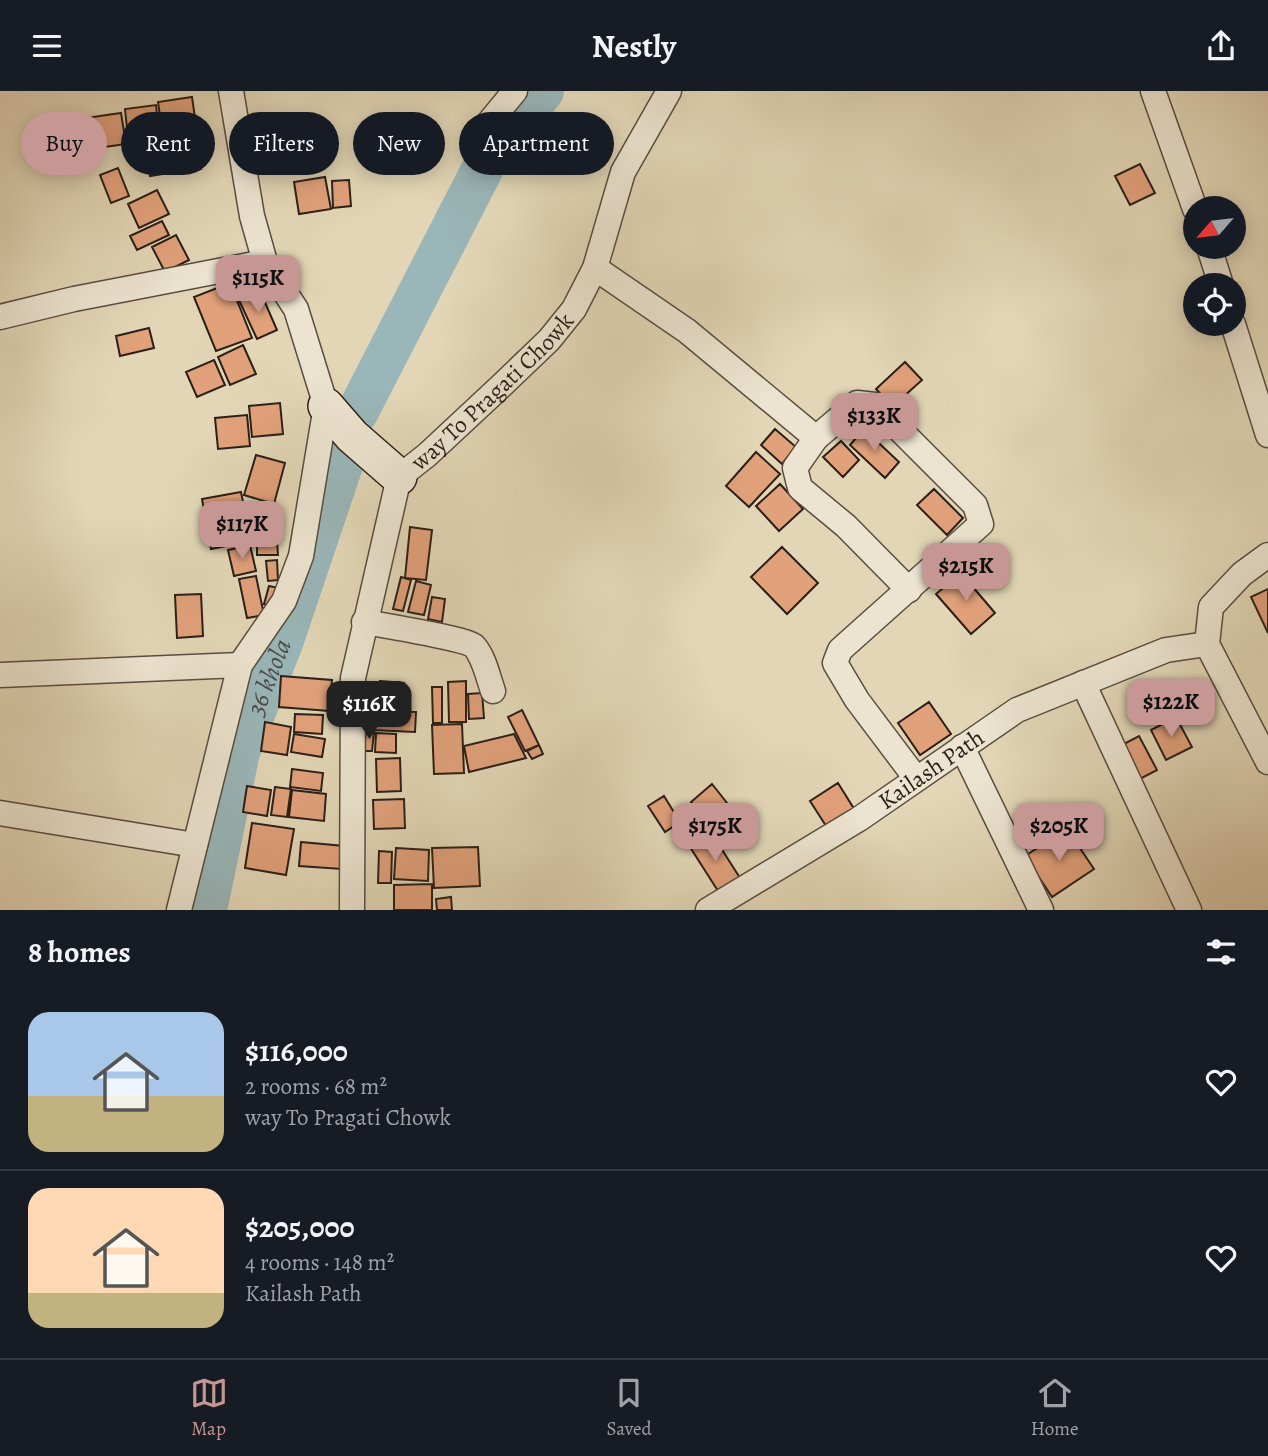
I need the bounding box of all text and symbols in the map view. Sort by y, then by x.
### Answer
text: Nestly [592,24,676,68]
icon: menu [28,27,66,65]
icon: share [1202,27,1240,65]
chip: Buy [21,112,107,175]
chip: Rent [121,112,215,175]
chip: Filters [229,112,339,175]
chip: New [353,112,445,175]
chip: Apartment [459,112,614,175]
north arrow [1183,196,1246,259]
map controls [1183,196,1246,336]
pin: $115K [209,255,307,315]
text: $115K [232,262,284,293]
button: locate [1183,273,1246,336]
street label: way To Pragati Chowk [404,306,581,478]
pin: $133K [825,393,923,453]
text: $133K [847,400,901,431]
pin: $117K [193,501,291,561]
text: $117K [216,508,268,539]
pin: $215K [917,543,1015,603]
text: $215K [939,550,994,581]
water label: 36 khola [238,634,300,722]
pin: $122K [1122,679,1220,739]
pin: $116K [320,681,418,741]
text: $122K [1143,686,1199,717]
text: $116K [342,688,396,719]
street label: Kailash Path [872,721,991,817]
pin: $175K [666,803,764,863]
pin: $205K [1010,803,1108,863]
text: $175K [688,810,742,841]
text: $205K [1030,810,1088,841]
text: 8 homes [28,932,131,972]
icon: filters [1202,933,1240,971]
text: $116,000 [245,1031,348,1071]
icon: home [84,1040,168,1124]
icon: heart [1202,1063,1240,1101]
text: 2 rooms · 68 m² [245,1071,387,1102]
text: way To Pragati Chowk [245,1102,451,1133]
text: $205,000 [245,1207,355,1247]
icon: home [84,1216,168,1300]
icon: heart [1202,1239,1240,1277]
text: 4 rooms · 148 m² [245,1247,394,1278]
text: Kailash Path [245,1278,362,1309]
tab: Map [190,1374,228,1442]
tab: Saved [607,1374,652,1442]
tab: Home [1031,1374,1078,1442]

